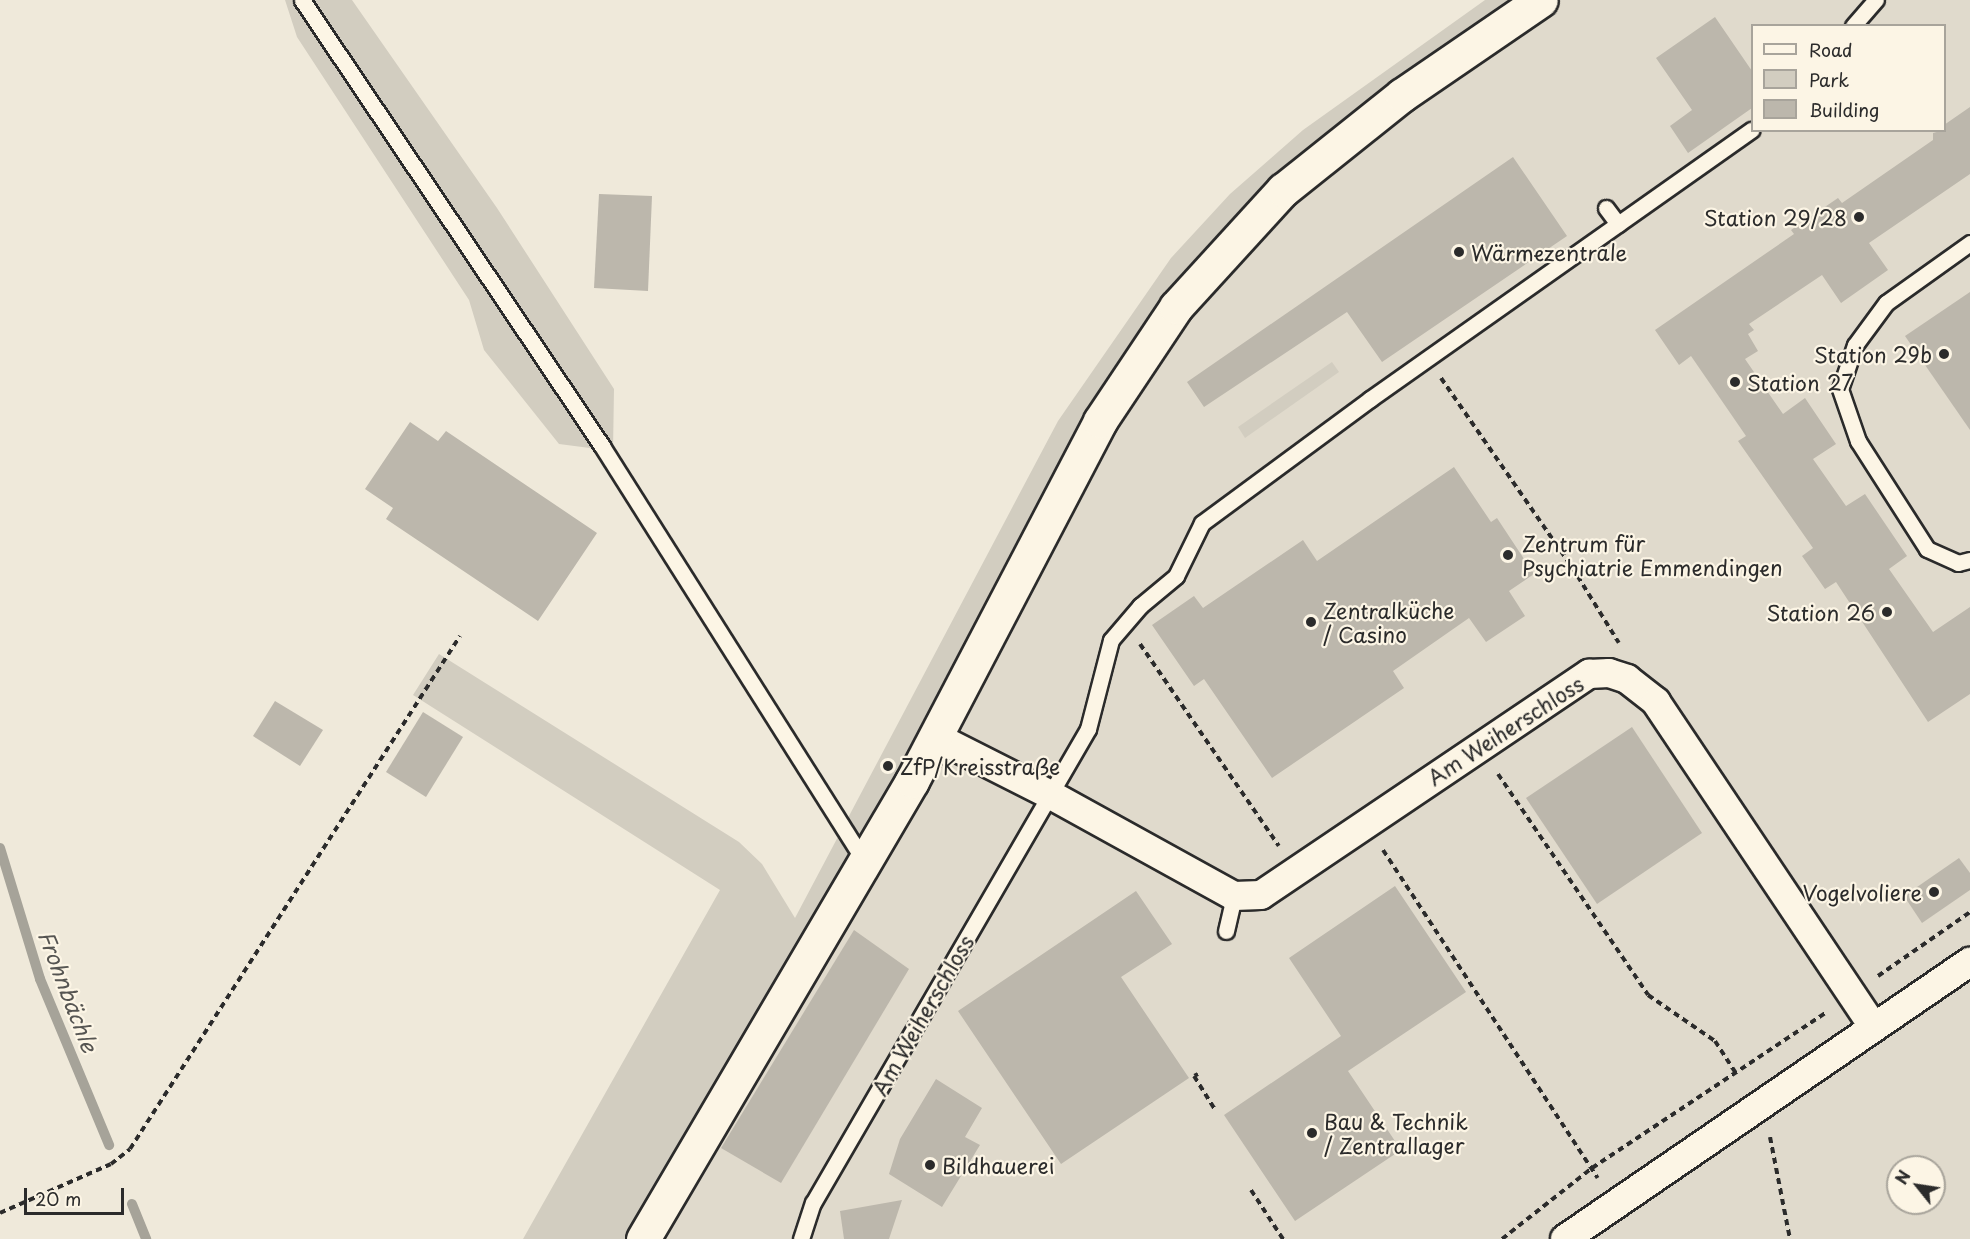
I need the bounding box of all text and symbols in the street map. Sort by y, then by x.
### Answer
legend [1751,24,1946,132]
text: Road [1809,36,1853,63]
text: Park [1809,66,1849,93]
text: Building [1809,96,1879,123]
place label: Station 29/28 [1704,204,1847,230]
marker: Station 29/28 [1852,210,1866,224]
place label: Wärmezentrale [1471,239,1627,265]
marker: Wärmezentrale [1452,245,1466,259]
place label: Station 29b [1814,341,1932,367]
marker: Station 29b [1937,347,1951,361]
place label: Station 27 [1747,369,1853,395]
marker: Station 27 [1728,375,1742,389]
place label: Zentrum für Psychiatrie Emmendingen [1522,530,1783,580]
marker: Zentrum für Psychiatrie Emmendingen [1499,546,1517,564]
place label: Zentralküche / Casino [1323,597,1454,647]
place label: Station 26 [1767,599,1875,625]
marker: Station 26 [1880,605,1894,619]
marker: Zentralküche / Casino [1304,615,1318,629]
street label: Am Weiherschloss [1422,670,1588,790]
place label: ZfP/Kreisstraße [900,753,1060,779]
marker: ZfP/Kreisstraße [881,759,895,773]
place label: Vogelvoliere [1803,879,1922,905]
marker: Vogelvoliere [1927,885,1941,899]
water label: Frohnbächle [34,926,104,1056]
street label: Am Weiherschloss [866,930,978,1100]
place label: Bau & Technik / Zentrallager [1324,1108,1469,1158]
marker: Bau & Technik / Zentrallager [1305,1126,1319,1140]
place label: Bildhauerei [942,1152,1054,1178]
north arrow [1886,1155,1946,1215]
marker: Bildhauerei [923,1158,937,1172]
text: N [1889,1166,1916,1188]
scale bar [27,1176,128,1214]
text: 20 m [35,1185,81,1212]

